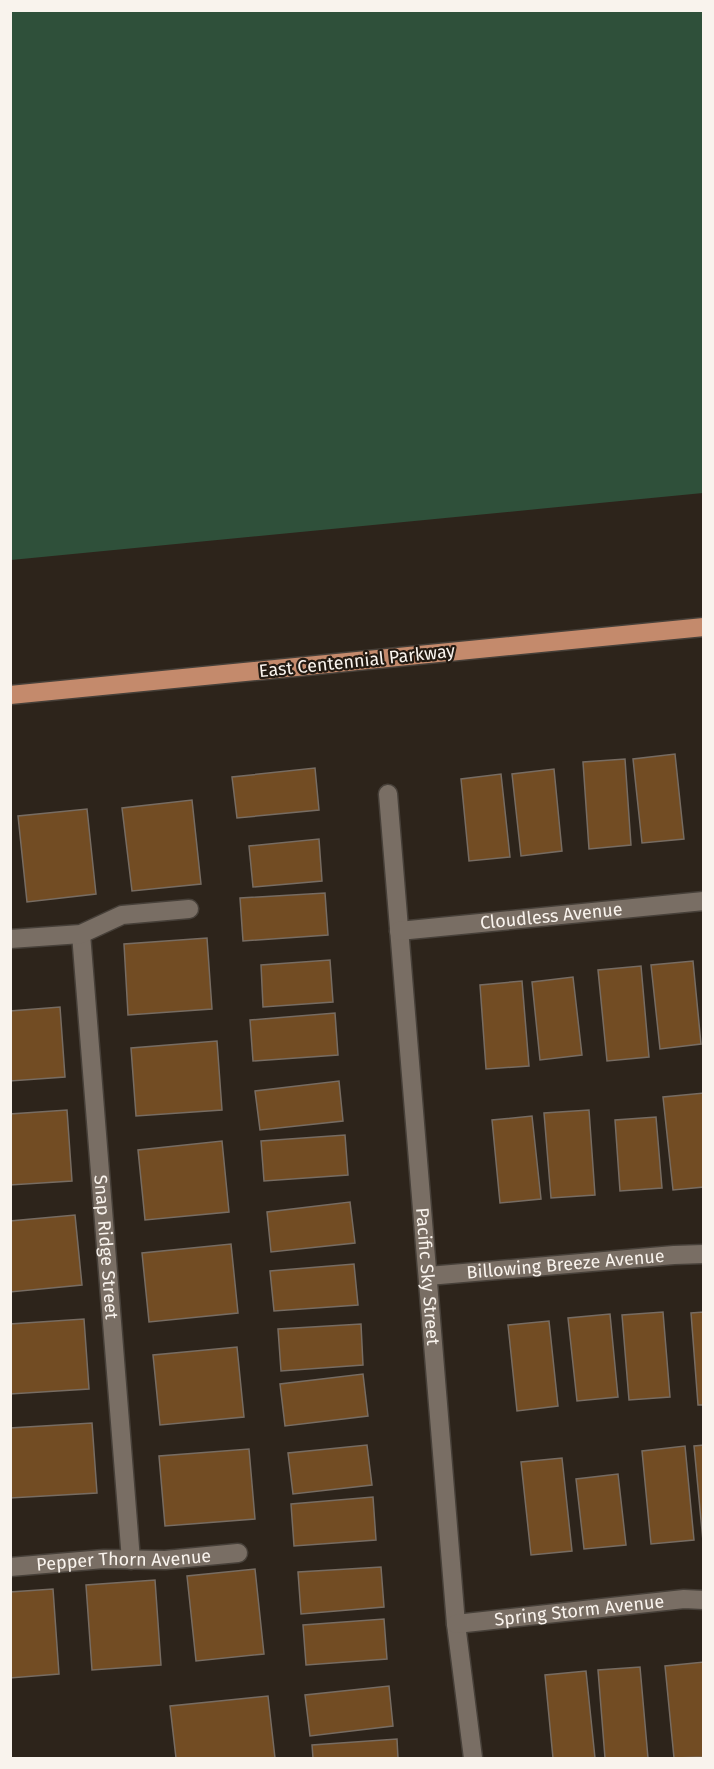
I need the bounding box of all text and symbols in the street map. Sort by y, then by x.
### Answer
street label: East Centennial Parkway [258,640,456,682]
street label: Cloudless Avenue [479,898,624,934]
street label: Snap Ridge Street [89,1174,123,1321]
street label: Pacific Sky Street [411,1207,444,1347]
street label: Billowing Breeze Avenue [466,1245,665,1284]
street label: Pepper Thorn Avenue [35,1545,212,1576]
street label: Spring Storm Avenue [493,1590,665,1631]

